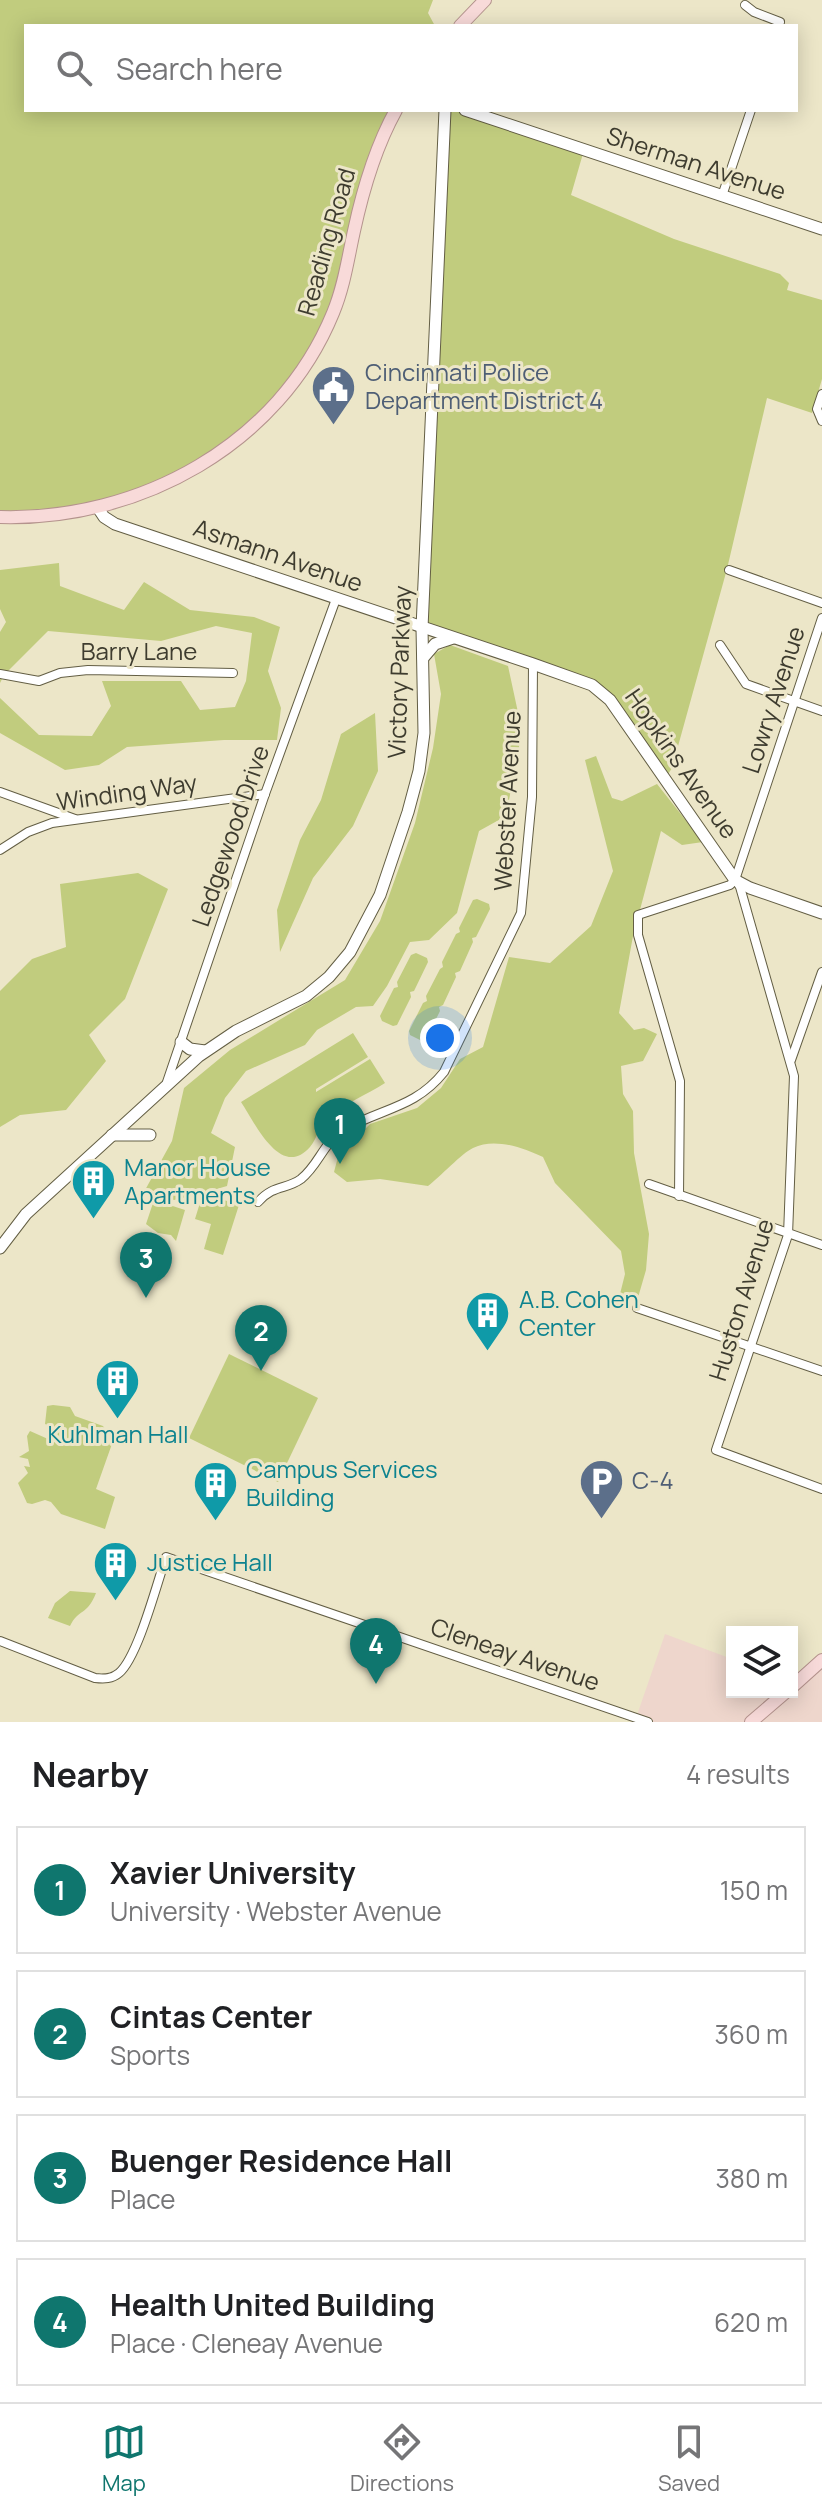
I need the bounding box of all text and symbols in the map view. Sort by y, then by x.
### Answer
search box [24,24,798,112]
icon: search [52,46,96,90]
text: Search here [116,48,283,89]
street label: Sherman Avenue [603,118,790,207]
street label: Reading Road [289,164,362,319]
place label: Cincinnati Police Department District 4 [365,355,603,416]
public building icon: Cincinnati Police Department District 4 [310,363,358,426]
street label: Asmann Avenue [189,510,368,599]
street label: Victory Parkway [379,585,418,759]
street label: Lowry Avenue [733,622,812,777]
street label: Barry Lane [81,634,197,667]
street label: Hopkins Avenue [618,682,746,845]
street label: Webster Avenue [485,710,528,892]
street label: Ledgewood Drive [183,740,276,931]
street label: Winding Way [54,765,199,818]
your location [420,1018,460,1058]
pin: 1 [314,1098,366,1164]
place label: Manor House Apartments [124,1150,271,1211]
building icon: Manor House Apartments [69,1158,117,1221]
street label: Huston Avenue [700,1214,781,1385]
pin: 3 [120,1232,172,1298]
place label: A.B. Cohen Center [519,1282,639,1343]
building icon: A.B. Cohen Center [464,1290,512,1353]
pin: 2 [235,1305,287,1371]
building icon: Kuhlman Hall [94,1357,142,1420]
place label: Kuhlman Hall [47,1417,189,1450]
place label: Campus Services Building [246,1452,438,1513]
parking icon: C-4 [577,1457,625,1520]
building icon: Campus Services Building [191,1460,239,1523]
place label: C-4 [632,1463,674,1496]
building icon: Justice Hall [92,1539,140,1602]
place label: Justice Hall [147,1545,273,1578]
street label: Cleneay Avenue [427,1609,604,1698]
pin: 4 [350,1618,402,1684]
map controls [726,1626,798,1698]
button: layers [726,1626,798,1698]
text: Nearby [32,1751,148,1797]
text: 4 results [686,1756,790,1792]
text: Xavier University [110,1852,356,1893]
text: 1 [54,1872,66,1908]
text: 150 m [720,1872,788,1908]
text: University · Webster Avenue [110,1893,442,1929]
text: Cintas Center [110,1996,313,2037]
text: 2 [52,2016,68,2052]
text: 360 m [714,2016,788,2052]
text: Sports [110,2037,190,2073]
text: Buenger Residence Hall [110,2140,452,2181]
text: 3 [52,2160,68,2196]
text: 380 m [715,2160,788,2196]
text: Place [110,2181,175,2217]
text: Health United Building [110,2284,435,2325]
text: 4 [52,2304,68,2340]
text: 620 m [714,2304,788,2340]
text: Place · Cleneay Avenue [110,2325,383,2361]
tab: Map [102,2420,146,2498]
tab: Directions [350,2420,454,2498]
tab: Saved [658,2420,720,2498]

